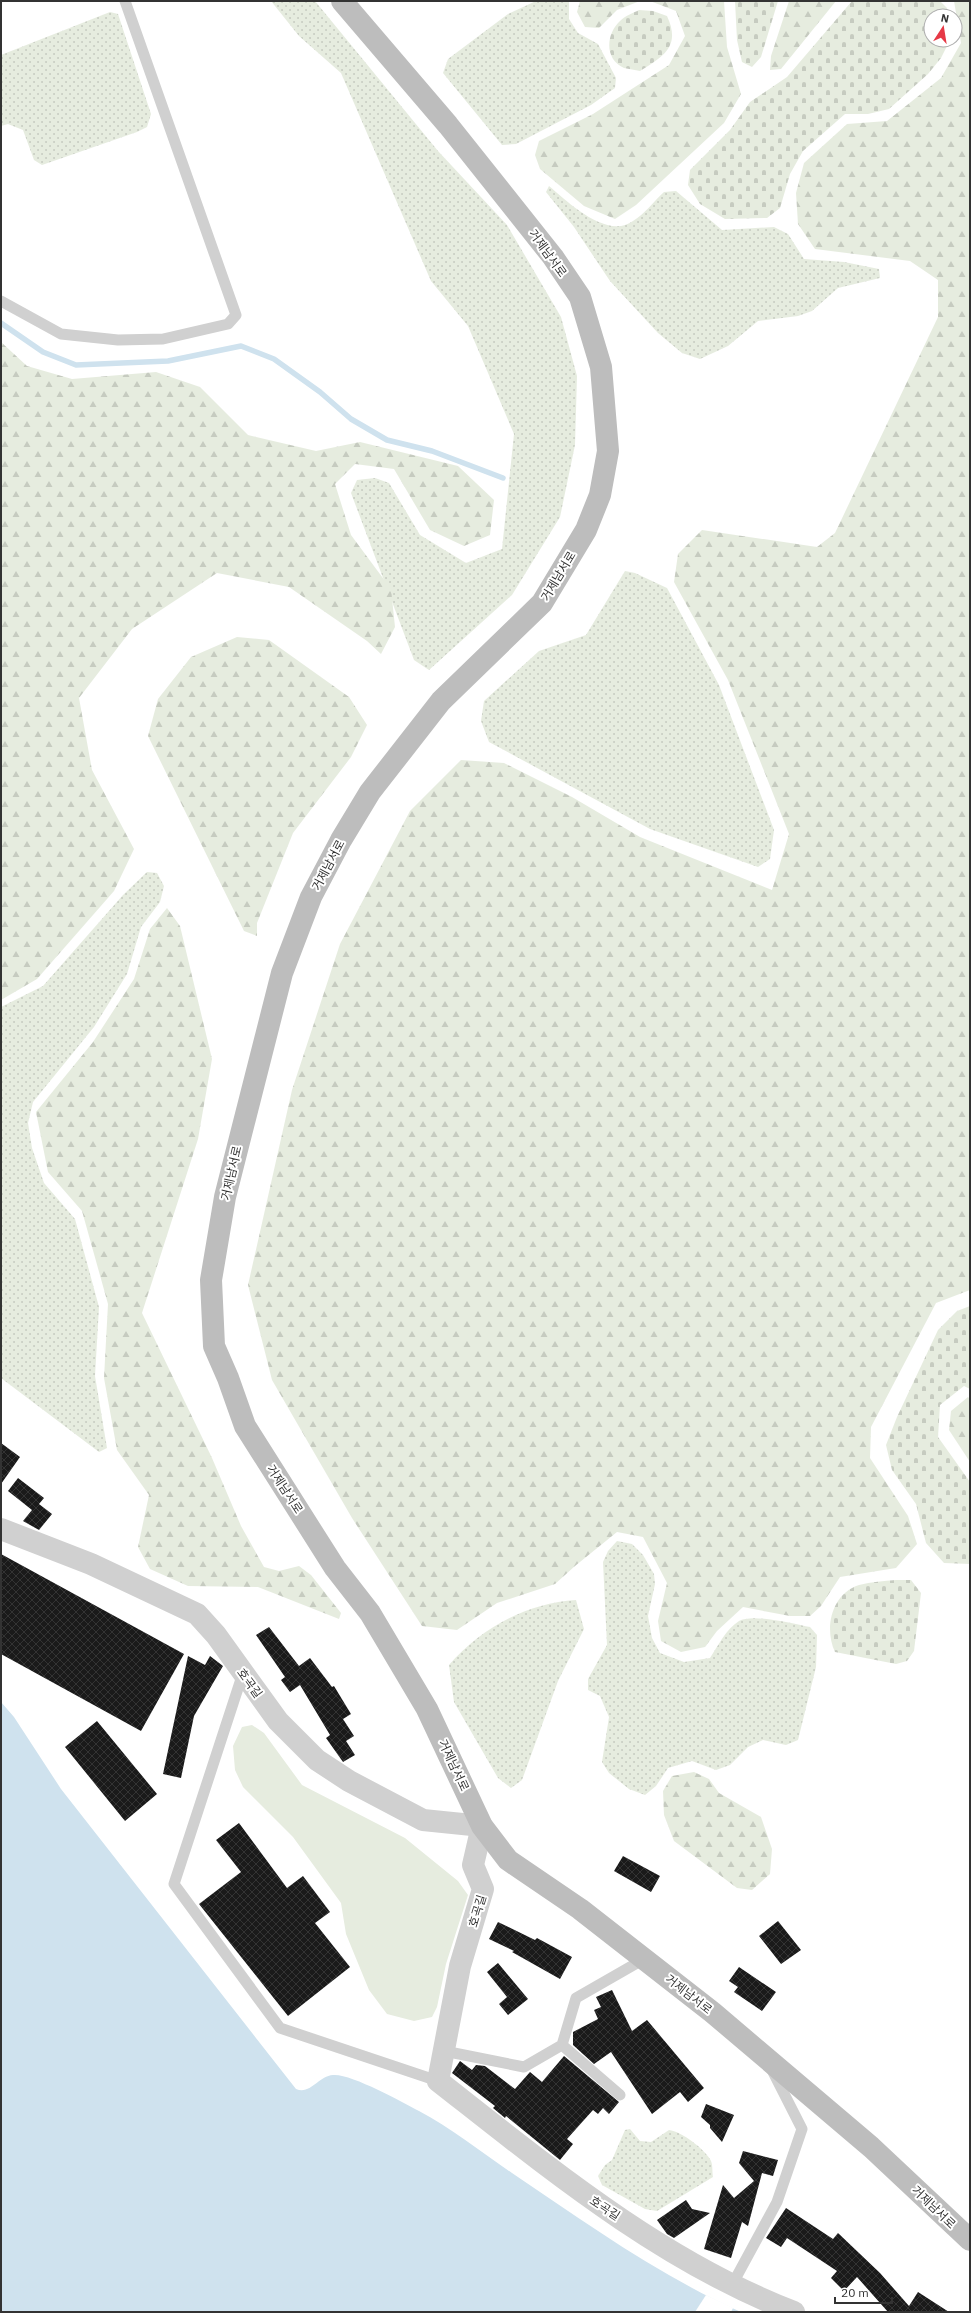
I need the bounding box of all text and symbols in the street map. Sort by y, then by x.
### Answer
north arrow [923,8,963,48]
text: N [940,11,950,26]
street label: 거제남서로 [526,226,570,280]
street label: 거제남서로 [537,548,579,604]
street label: 거제남서로 [308,837,348,893]
street label: 거제남서로 [217,1144,245,1202]
street label: 거제남서로 [264,1462,306,1516]
street label: 호곡길 [234,1665,266,1701]
street label: 거제남서로 [436,1737,472,1793]
street label: 호곡길 [465,1893,489,1929]
street label: 거제남서로 [663,1971,715,2017]
street label: 거제남서로 [909,2182,959,2232]
street label: 호곡길 [587,2193,623,2223]
scale bar [835,2279,892,2305]
text: 20 m [841,2285,869,2300]

